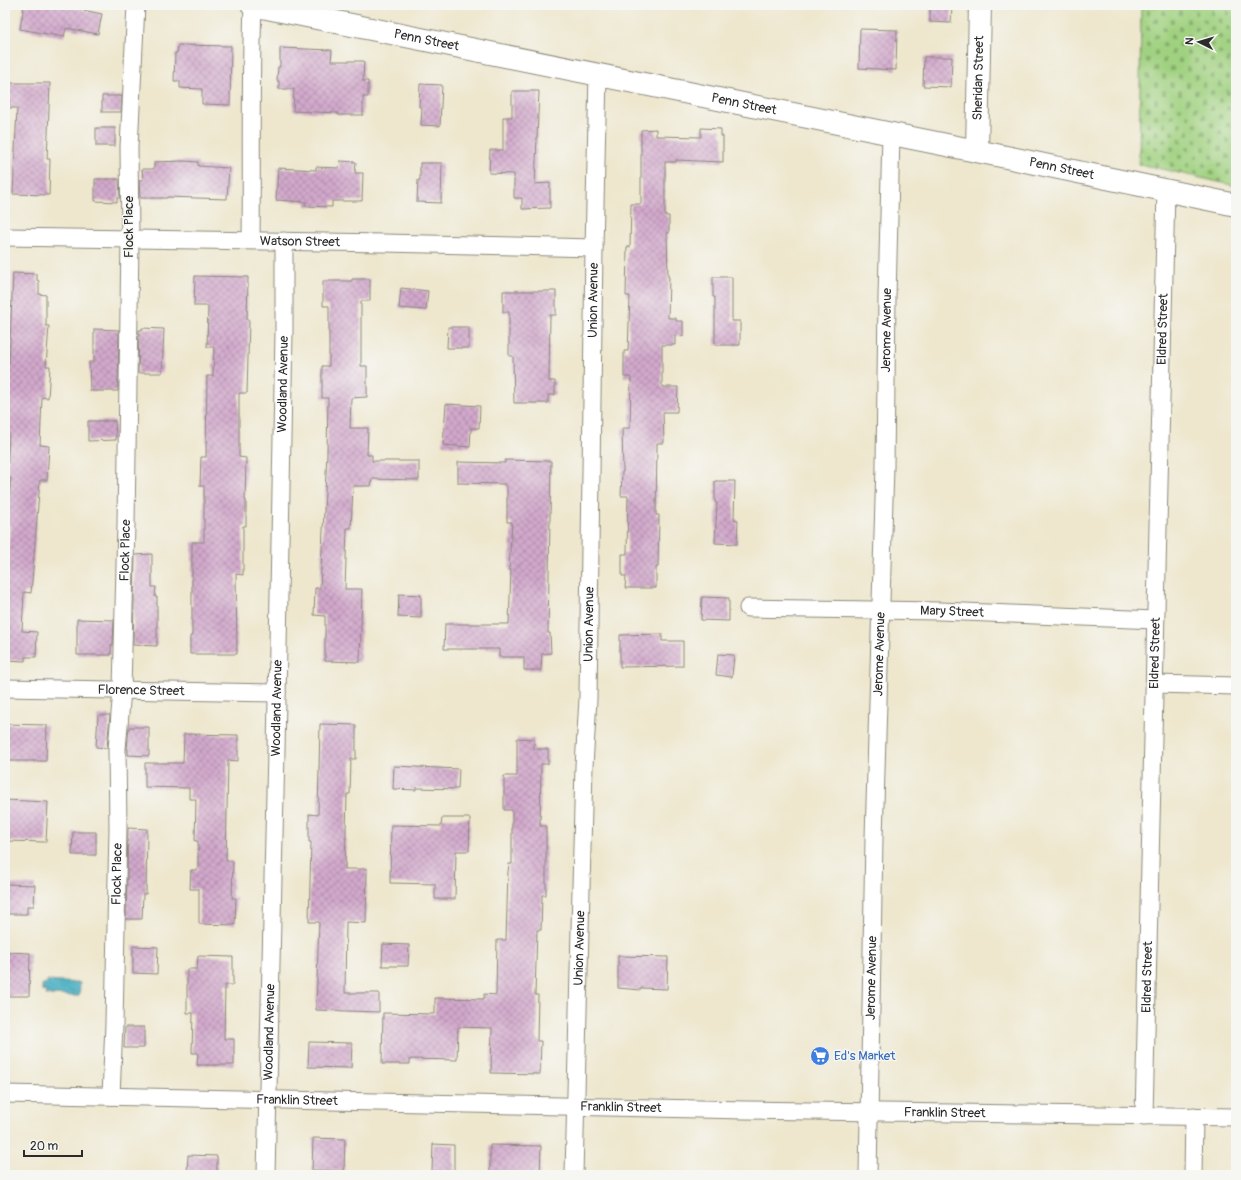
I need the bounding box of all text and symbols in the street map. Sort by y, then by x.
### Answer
north arrow [1179,22,1219,62]
street label: Penn Street [392,26,461,55]
street label: Sheridan Street [970,35,987,120]
text: N [1183,36,1196,45]
street label: Penn Street [710,90,779,119]
street label: Penn Street [1028,154,1096,183]
street label: Flock Place [121,195,137,258]
street label: Watson Street [260,233,341,250]
street label: Union Avenue [585,262,602,338]
street label: Jerome Avenue [878,287,895,373]
street label: Eldred Street [1154,292,1172,365]
street label: Woodland Avenue [274,335,292,433]
street label: Flock Place [117,519,134,582]
street label: Union Avenue [580,586,598,662]
street label: Mary Street [920,603,985,621]
street label: Jerome Avenue [870,611,889,697]
street label: Eldred Street [1146,616,1164,689]
street label: Woodland Avenue [268,659,286,757]
street label: Florence Street [97,682,185,699]
street label: Flock Place [108,842,126,905]
street label: Union Avenue [571,910,588,986]
street label: Jerome Avenue [863,935,880,1020]
street label: Eldred Street [1138,940,1156,1013]
street label: Woodland Avenue [260,983,279,1081]
supermarket icon: Ed's Market [809,1045,831,1067]
place label: Ed's Market [834,1048,896,1064]
street label: Franklin Street [256,1091,339,1109]
street label: Franklin Street [580,1098,663,1116]
street label: Franklin Street [904,1104,987,1121]
scale bar [24,1132,82,1158]
text: 20 m [30,1139,59,1154]

